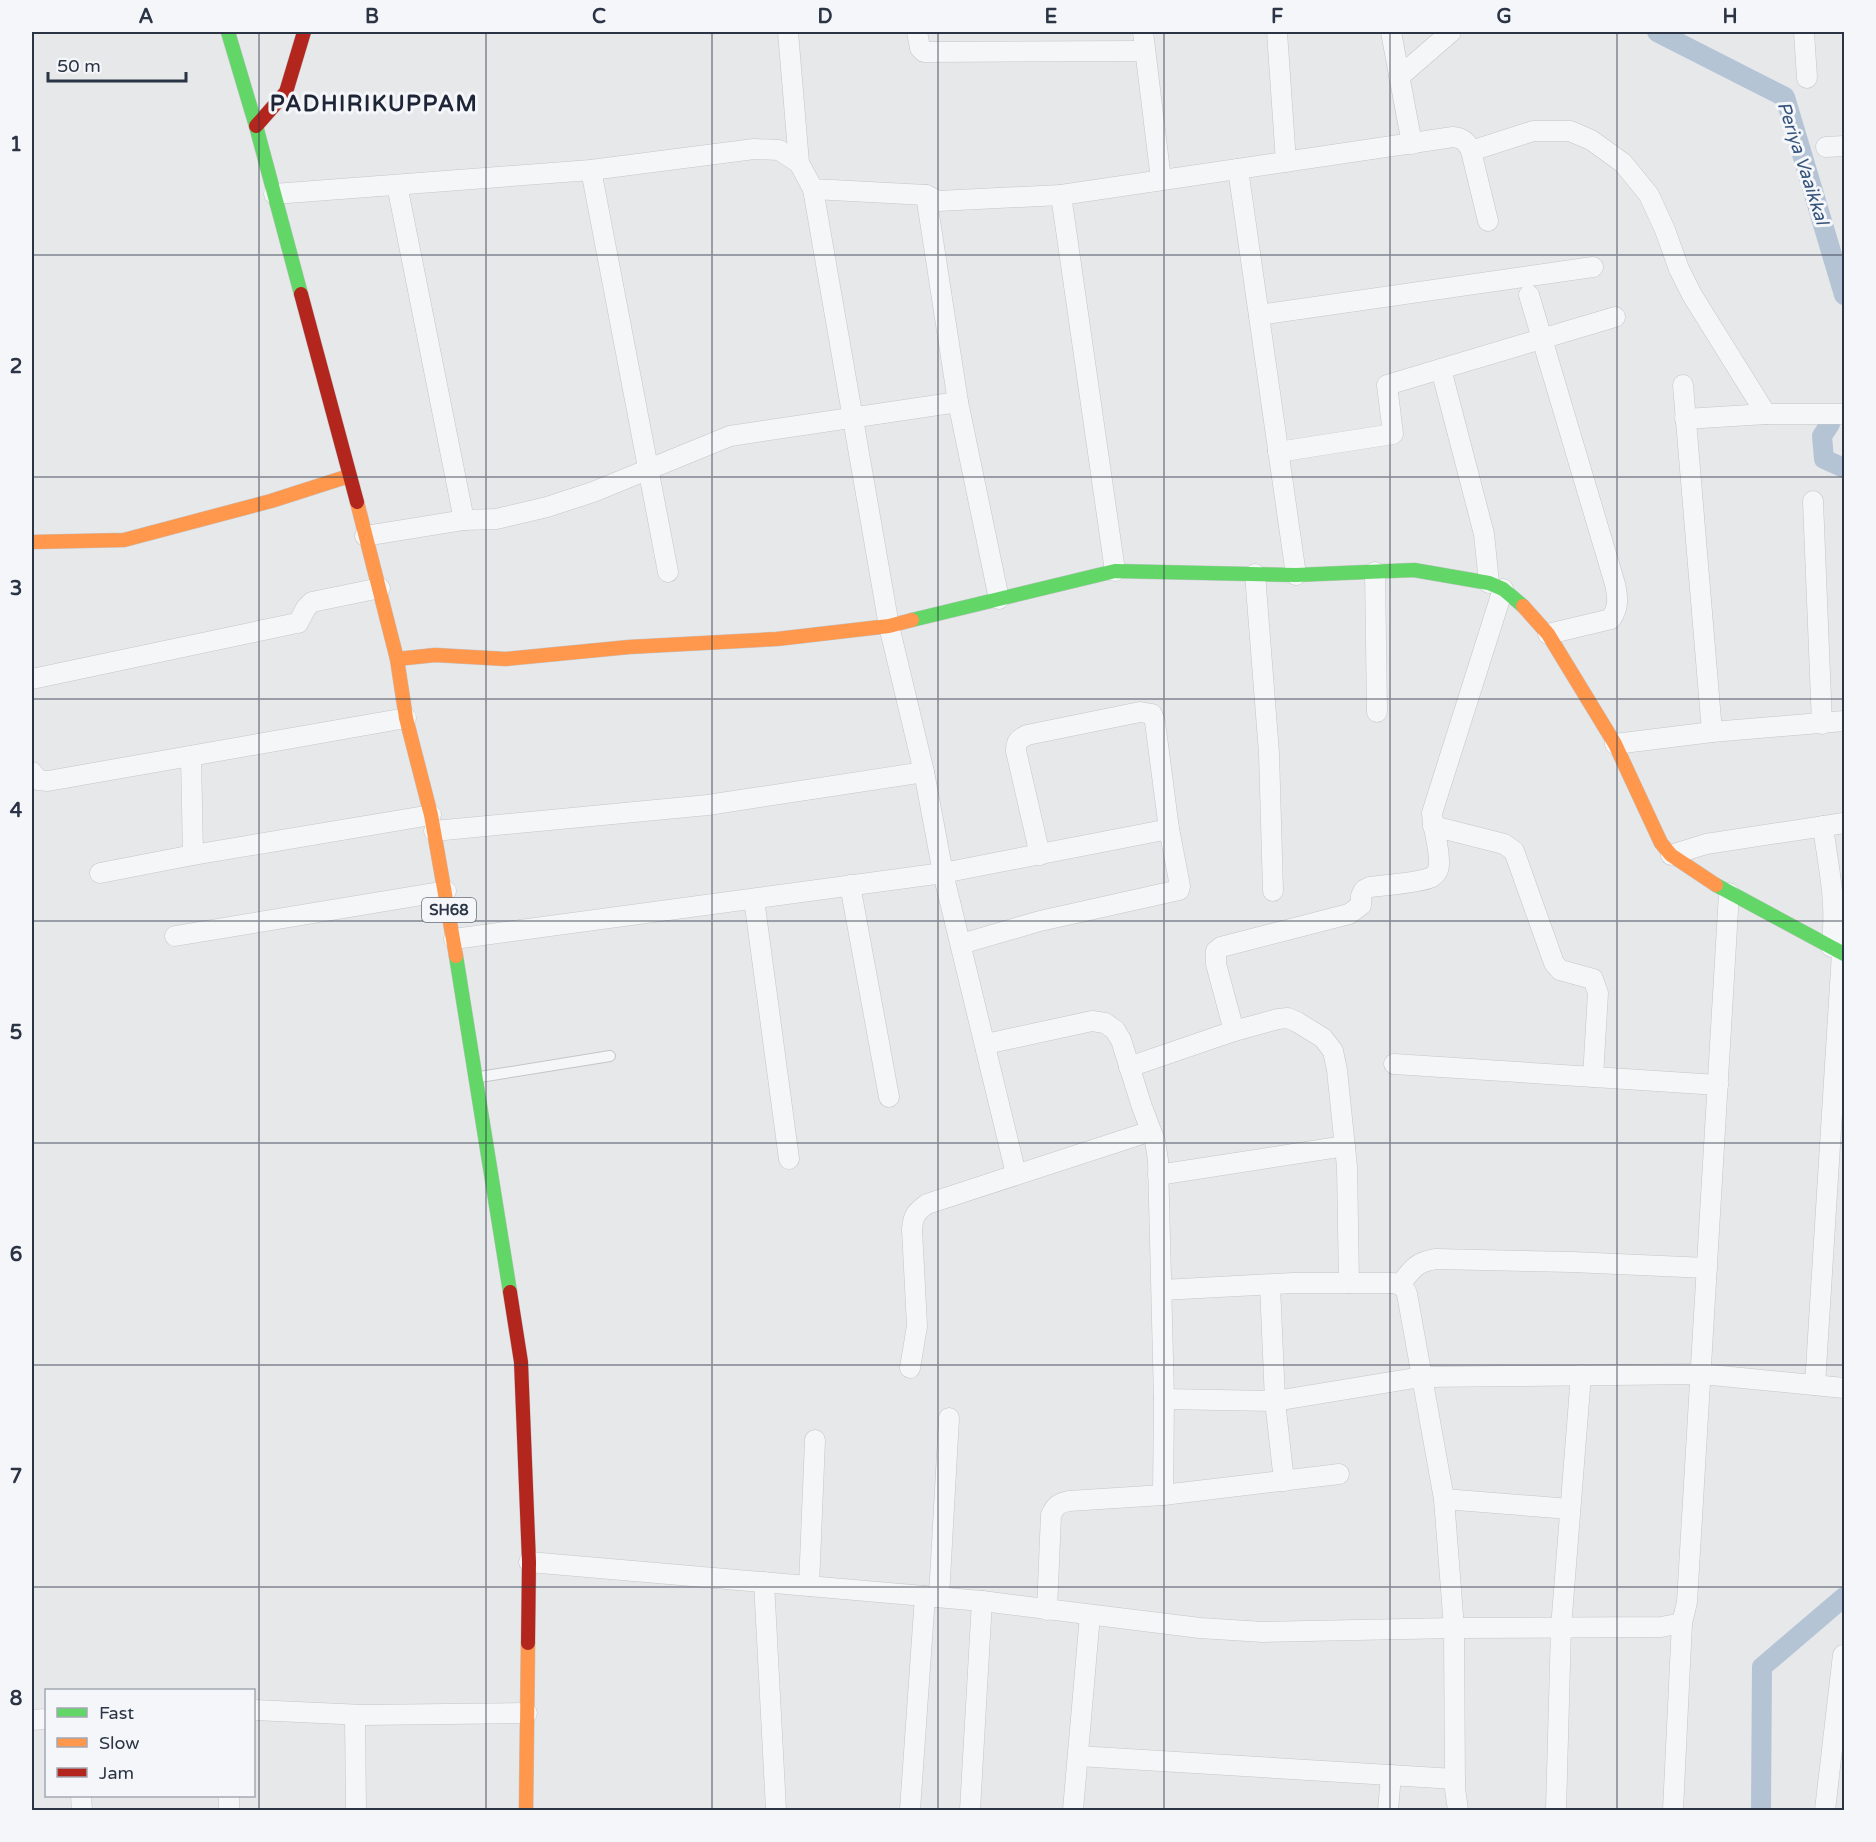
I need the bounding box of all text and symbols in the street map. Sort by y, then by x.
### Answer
text: A [139,5,154,29]
text: B [365,5,379,29]
text: C [592,5,606,29]
text: D [817,5,833,29]
text: E [1045,5,1058,29]
text: F [1271,5,1283,29]
text: G [1496,5,1512,29]
text: H [1722,5,1738,29]
scale bar [48,45,186,83]
text: 50 m [57,55,101,77]
district label: PADHIRIKUPPAM [270,91,478,117]
water label: Periya Vaaikkal [1773,99,1834,230]
text: 1 [10,133,22,157]
text: 2 [10,355,22,379]
text: 3 [10,577,22,601]
text: 4 [10,799,23,823]
road number: SH68 [422,898,476,922]
text: 5 [10,1021,22,1045]
text: 6 [10,1243,22,1267]
text: 7 [10,1465,22,1489]
text: 8 [10,1687,22,1711]
legend [45,1689,255,1797]
text: Fast [99,1702,134,1724]
text: Slow [99,1732,140,1754]
text: Jam [99,1762,134,1784]

